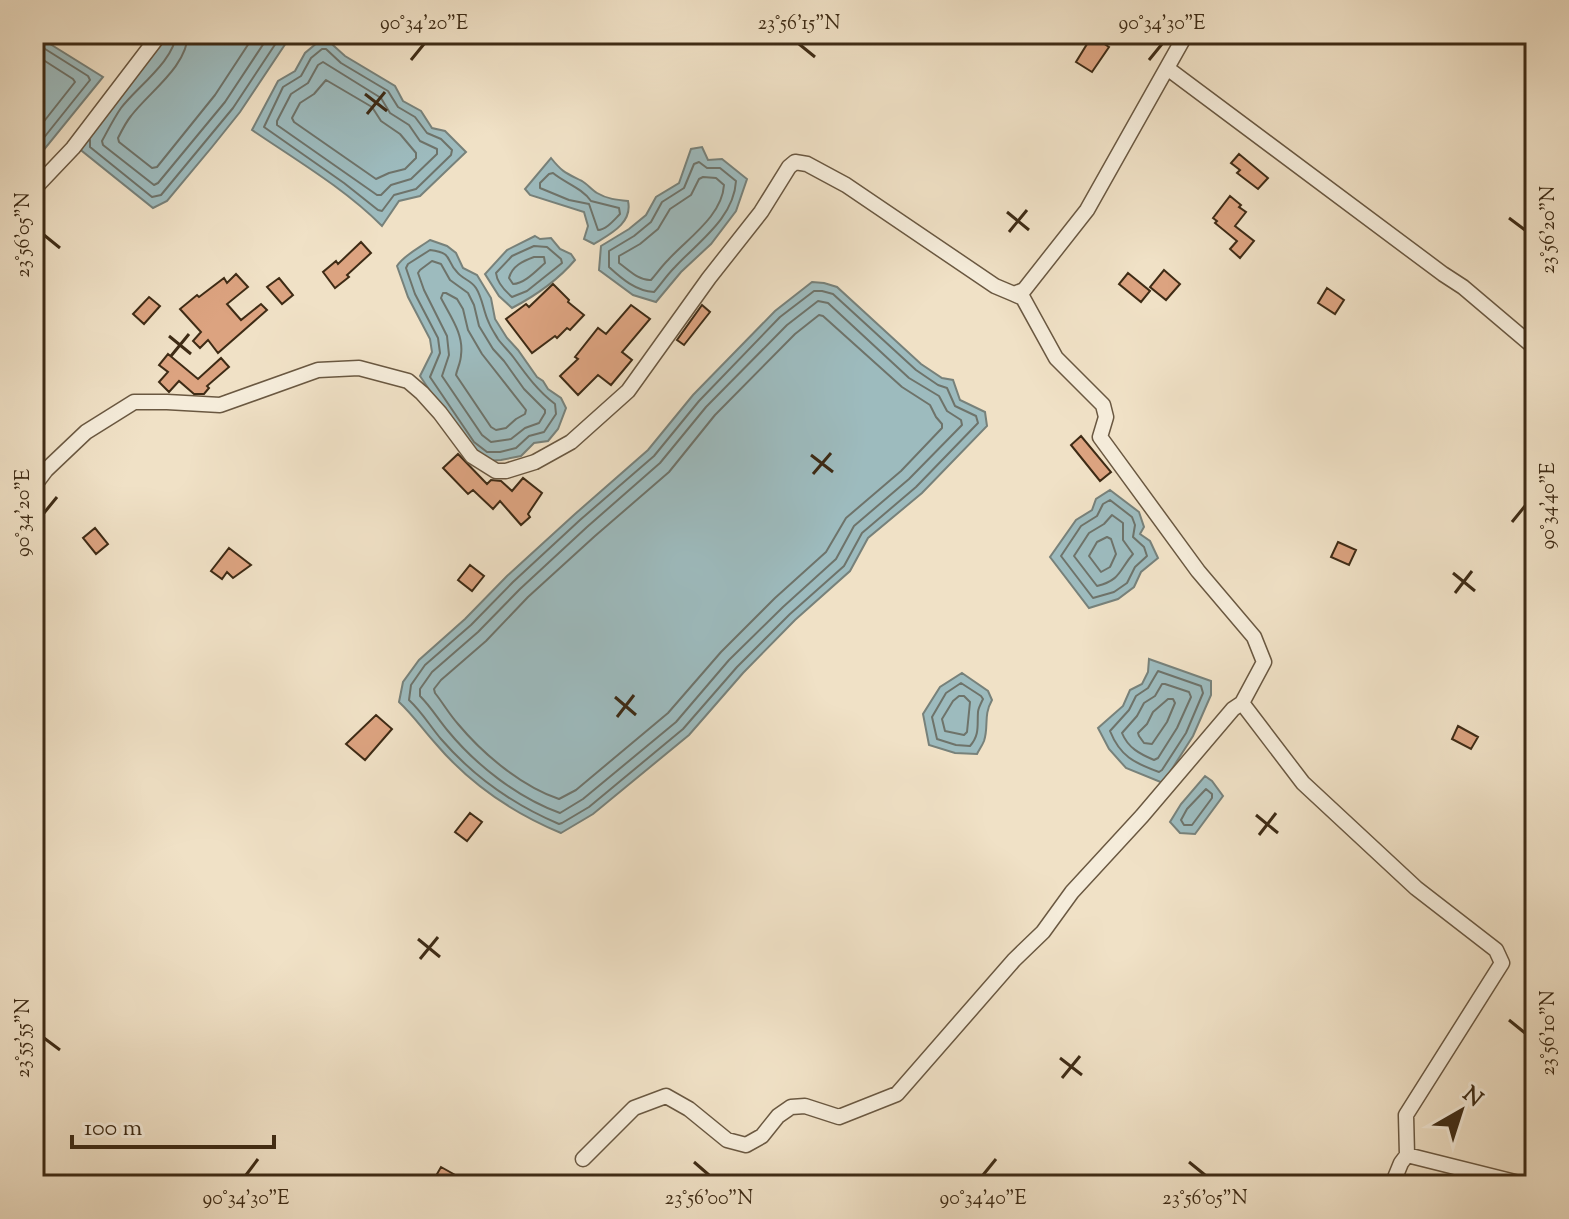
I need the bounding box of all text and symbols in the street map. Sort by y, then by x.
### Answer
text: 90°34'20"E [380,10,468,39]
text: 23°56'15"N [758,10,840,39]
text: 90°34'30"E [1119,10,1205,39]
text: 23°56'20"N [1535,186,1564,274]
text: 23°56'05"N [10,192,39,278]
text: 90°34'40"E [1535,463,1564,549]
text: 90°34'20"E [10,469,39,557]
text: 23°56'10"N [1535,990,1564,1076]
text: 23°55'55"N [10,998,39,1078]
north arrow [1421,1071,1501,1151]
text: N [1455,1080,1489,1116]
scale bar [72,1099,274,1149]
text: 100 m [84,1112,142,1146]
text: 90°34'30"E [203,1185,289,1214]
text: 23°56'00"N [665,1185,753,1214]
text: 90°34'40"E [940,1185,1026,1214]
text: 23°56'05"N [1162,1185,1248,1214]

